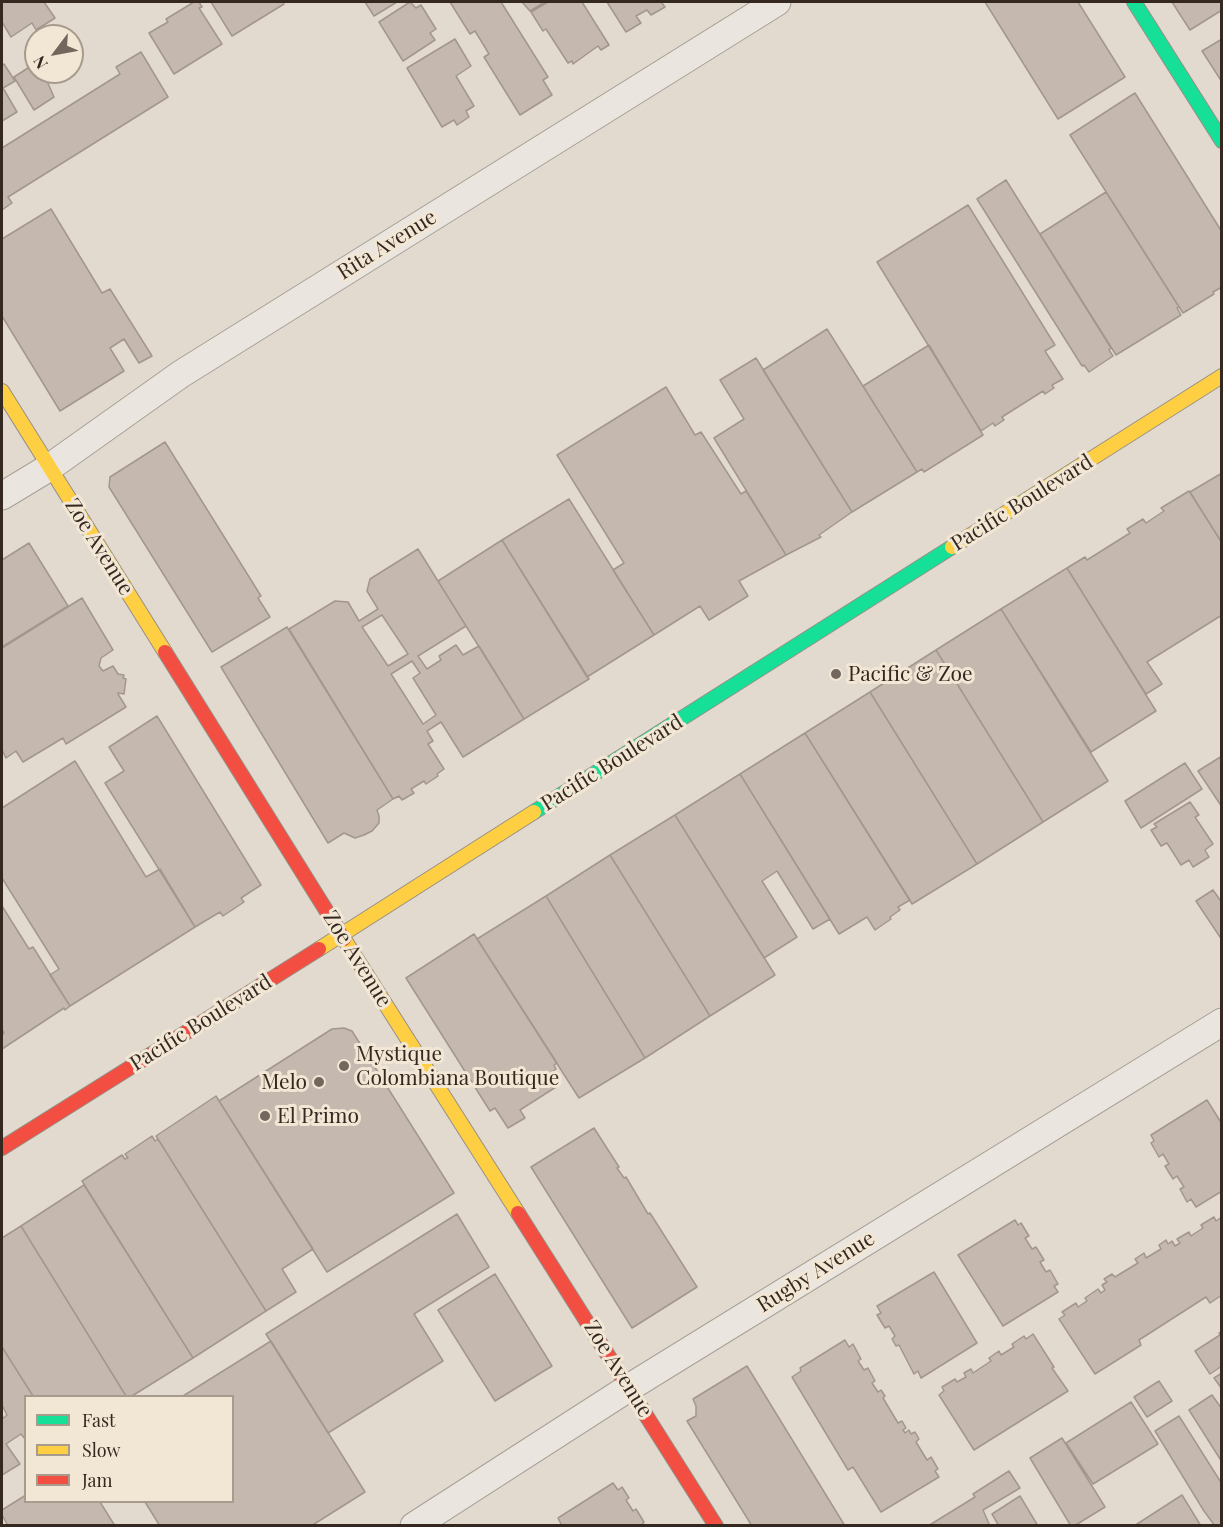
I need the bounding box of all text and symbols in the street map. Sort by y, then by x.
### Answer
north arrow [24,24,84,84]
text: N [28,52,52,73]
street label: Rita Avenue [333,205,441,285]
street label: Pacific Boulevard [947,449,1097,557]
street label: Zoe Avenue [59,494,139,600]
place label: Pacific & Zoe [848,661,973,687]
marker: Pacific & Zoe [829,667,843,681]
street label: Pacific Boulevard [537,709,687,817]
street label: Zoe Avenue [317,906,397,1012]
street label: Pacific Boulevard [126,969,276,1077]
place label: Mystique Colombiana Boutique [356,1041,559,1091]
marker: Mystique Colombiana Boutique [337,1059,351,1073]
place label: Melo [261,1069,307,1095]
marker: Melo [312,1075,326,1089]
place label: El Primo [277,1103,359,1129]
marker: El Primo [258,1109,272,1123]
street label: Rugby Avenue [753,1226,879,1318]
street label: Zoe Avenue [578,1316,658,1422]
legend [24,1395,234,1503]
text: Fast [82,1408,115,1432]
text: Slow [82,1438,120,1462]
text: Jam [82,1468,112,1492]

